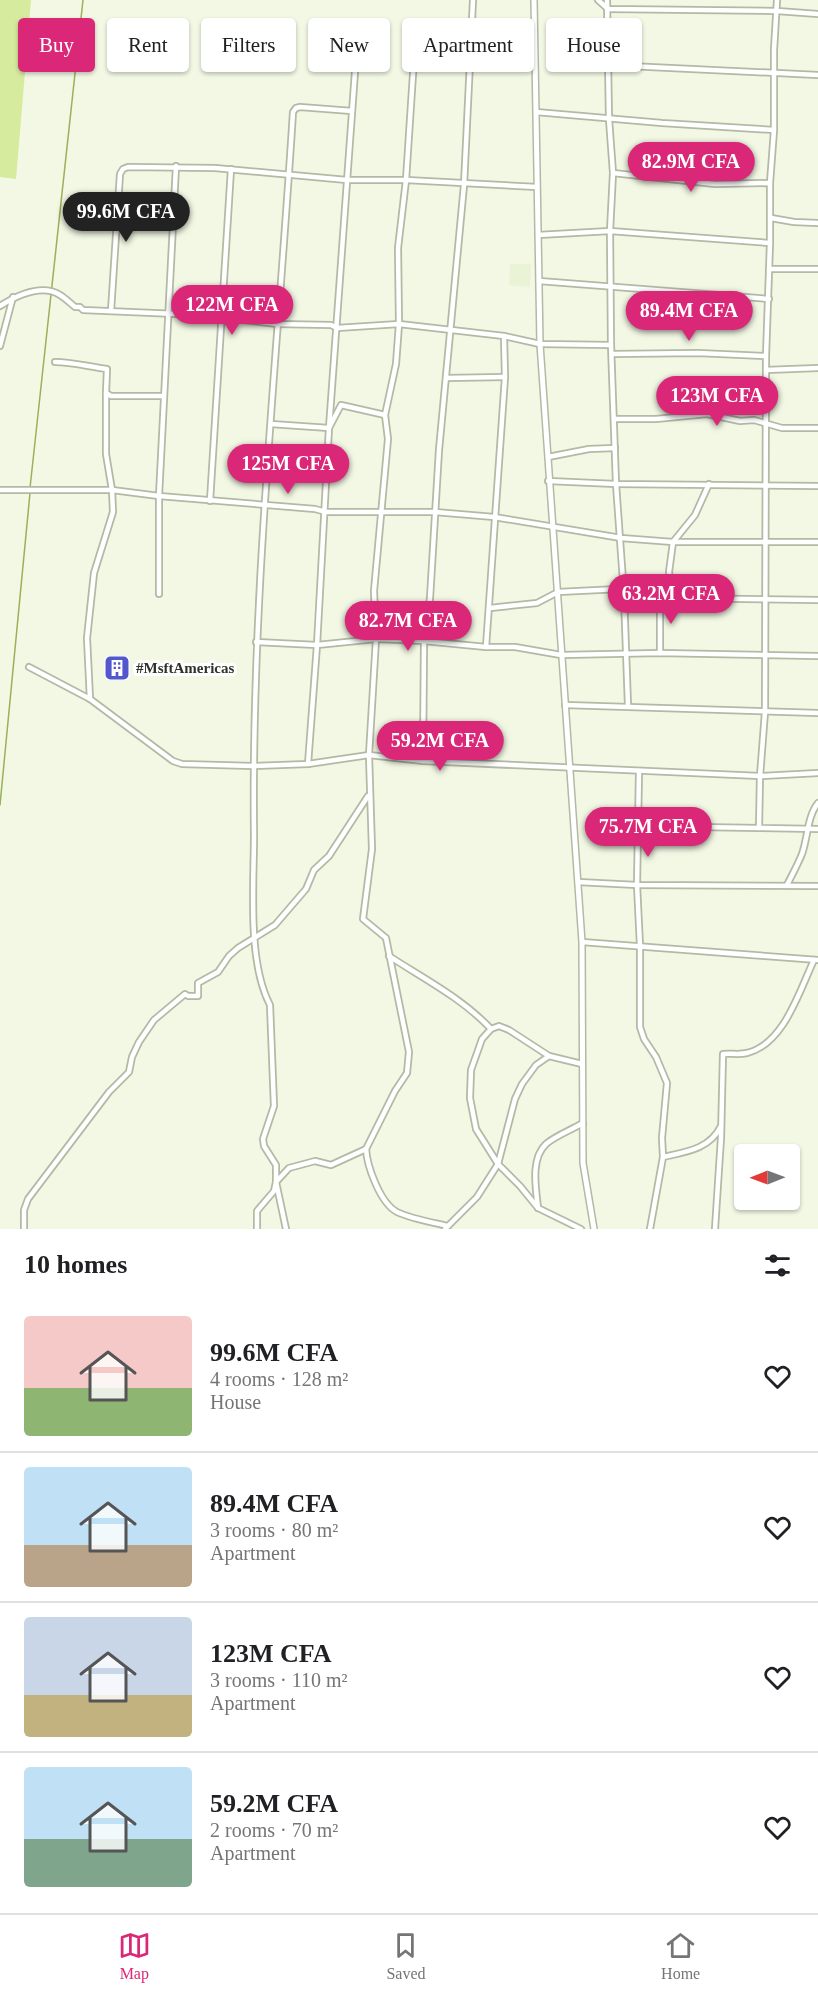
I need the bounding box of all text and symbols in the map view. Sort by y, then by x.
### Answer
chip: Buy [18,18,95,72]
chip: Rent [107,18,189,72]
chip: Filters [201,18,296,72]
chip: New [308,18,390,72]
chip: Apartment [402,18,534,72]
chip: House [546,18,642,72]
pin: 82.9M CFA [622,142,760,193]
text: 82.9M CFA [642,150,740,172]
pin: 99.6M CFA [57,192,195,243]
text: 99.6M CFA [77,200,175,222]
pin: 122M CFA [170,285,294,336]
pin: 89.4M CFA [620,291,758,342]
text: 122M CFA [185,293,279,315]
text: 89.4M CFA [640,299,738,321]
pin: 123M CFA [655,376,779,427]
text: 123M CFA [670,384,764,406]
pin: 125M CFA [226,444,350,495]
text: 125M CFA [241,452,335,474]
pin: 63.2M CFA [602,574,740,625]
text: 63.2M CFA [622,582,720,604]
pin: 82.7M CFA [339,601,477,652]
text: 82.7M CFA [359,609,457,631]
building icon: #MsftAmericas [102,653,132,683]
place label: #MsftAmericas [136,660,234,676]
pin: 59.2M CFA [371,721,509,772]
text: 59.2M CFA [391,729,489,751]
pin: 75.7M CFA [579,807,717,858]
text: 75.7M CFA [599,815,697,837]
north arrow [734,1144,800,1210]
map controls [734,1144,800,1210]
icon: filters [761,1249,794,1282]
text: 10 homes [24,1250,127,1279]
text: 99.6M CFA [210,1338,338,1367]
icon: home [72,1340,144,1412]
icon: heart [761,1360,794,1393]
text: 4 rooms · 128 m² [210,1368,348,1390]
text: House [210,1391,261,1413]
text: 89.4M CFA [210,1489,338,1518]
icon: home [72,1491,144,1563]
icon: heart [761,1511,794,1544]
text: 3 rooms · 80 m² [210,1519,338,1541]
text: Apartment [210,1542,296,1564]
text: 123M CFA [210,1639,332,1668]
icon: home [72,1641,144,1713]
icon: heart [761,1661,794,1694]
text: 3 rooms · 110 m² [210,1669,347,1691]
text: Apartment [210,1692,296,1714]
text: 59.2M CFA [210,1789,338,1818]
icon: home [72,1791,144,1863]
icon: heart [761,1811,794,1844]
text: 2 rooms · 70 m² [210,1819,338,1841]
text: Apartment [210,1842,296,1864]
tab: Map [118,1929,151,1983]
tab: Saved [386,1929,426,1983]
tab: Home [661,1929,700,1983]

